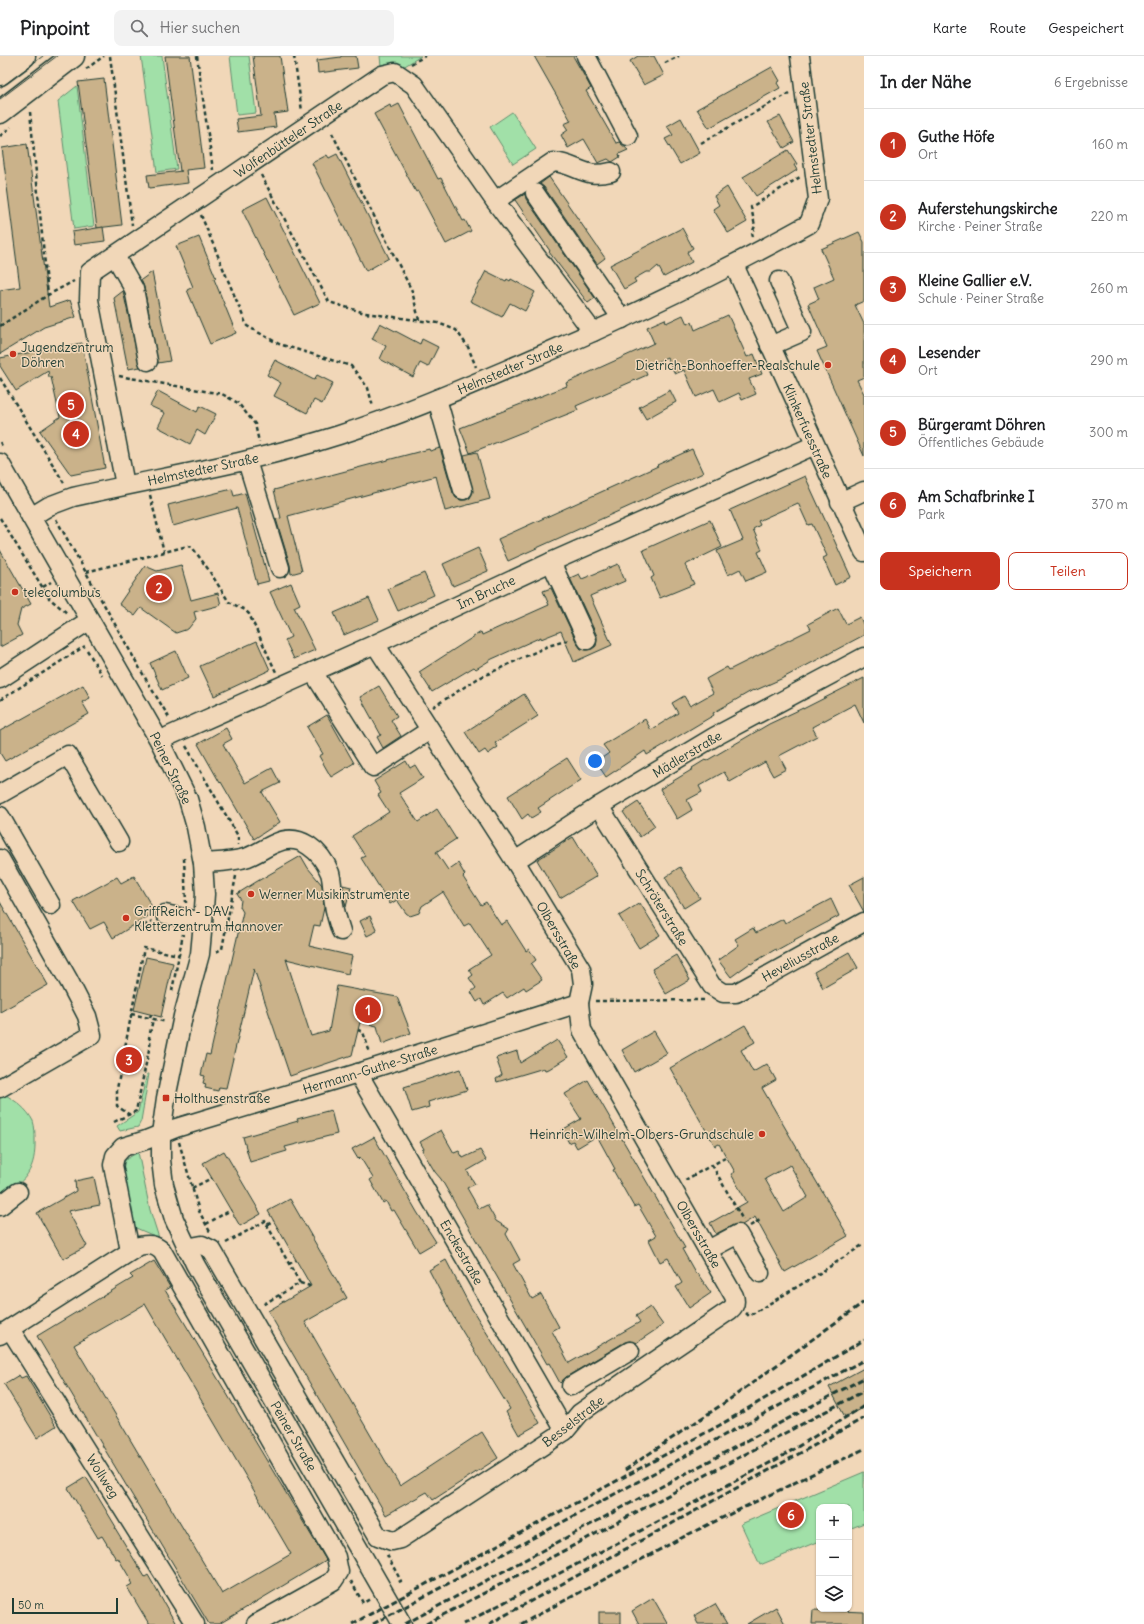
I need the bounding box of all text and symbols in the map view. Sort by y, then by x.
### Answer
search box [114,10,394,46]
text: Pinpoint [20,16,90,40]
icon: search [128,17,150,39]
text: Hier suchen [160,18,240,37]
text: Karte [933,19,967,37]
text: Route [989,19,1026,37]
text: Gespeichert [1048,19,1124,37]
text: In der Nähe [880,71,972,93]
text: 6 Ergebnisse [1054,74,1128,91]
street label: Helmstedter Straße [795,81,826,195]
street label: Wolfenbütteler Straße [231,97,346,182]
text: Guthe Höfe [918,127,995,146]
text: 1 [890,136,896,153]
text: 160 m [1092,136,1128,153]
text: Ort [918,146,938,163]
text: Auferstehungskirche [918,199,1058,218]
text: 2 [889,208,897,225]
text: 220 m [1091,208,1128,225]
text: Kirche · Peiner Straße [918,218,1043,235]
text: Kleine Gallier e.V. [918,271,1032,290]
text: 3 [889,280,897,297]
text: 260 m [1090,280,1128,297]
text: Schule · Peiner Straße [918,290,1044,307]
place label: Jugendzentrum Döhren [21,339,114,371]
street label: Helmstedter Straße [455,339,566,398]
text: Lesender [918,343,980,362]
marker: Jugendzentrum Döhren [8,349,18,359]
text: 4 [889,352,897,369]
text: 290 m [1090,352,1128,369]
place label: Dietrich-Bonhoeffer-Realschule [635,357,820,374]
marker: Dietrich-Bonhoeffer-Realschule [823,360,833,370]
text: Ort [918,362,938,379]
street label: Klinkerfuesstraße [779,381,836,481]
pin: 5 [58,390,84,420]
text: Bürgeramt Döhren [918,415,1045,434]
pin: 4 [63,419,89,449]
text: 5 [889,424,897,441]
text: 300 m [1089,424,1128,441]
text: Öffentliches Gebäude [918,434,1044,451]
street label: Helmstedter Straße [146,449,260,490]
text: Am Schafbrinke I [918,487,1035,506]
text: 6 [889,496,897,513]
text: 370 m [1091,496,1128,513]
text: Park [918,506,945,523]
button: Speichern [880,552,1000,590]
button: Teilen [1008,552,1128,590]
street label: Im Bruche [454,572,518,613]
pin: 2 [146,573,172,603]
place label: telecolumbus [23,584,101,601]
marker: telecolumbus [10,587,20,597]
street label: Mädlerstraße [650,727,725,782]
street label: Peiner Straße [146,729,195,807]
your location [585,751,605,771]
street label: Schröterstraße [631,866,692,949]
place label: Werner Musikinstrumente [259,886,410,903]
marker: Werner Musikinstrumente [246,889,256,899]
street label: Olbersstraße [532,898,585,972]
place label: GriffReich - DAV Kletterzentrum Hannover [134,903,283,935]
marker: GriffReich - DAV Kletterzentrum Hannover [121,913,131,923]
street label: Heveliusstraße [759,929,842,986]
pin: 1 [355,995,381,1025]
street label: Hermann-Guthe-Straße [301,1041,440,1098]
pin: 3 [116,1045,142,1075]
place label: Holthusenstraße [174,1090,270,1107]
marker: Holthusenstraße [161,1093,171,1103]
place label: Heinrich-Wilhelm-Olbers-Grundschule [529,1126,754,1143]
marker: Heinrich-Wilhelm-Olbers-Grundschule [757,1129,767,1139]
street label: Olbersstraße [672,1197,725,1271]
street label: Enckestraße [436,1217,487,1288]
street label: Besselstraße [539,1392,608,1451]
street label: Peiner Straße [267,1398,320,1474]
street label: Wollweg [82,1451,123,1502]
pin: 6 [778,1500,804,1530]
map controls [816,1504,852,1612]
button: + [816,1504,852,1540]
button: − [816,1540,852,1576]
button: layers [816,1576,852,1612]
scale bar [12,1596,118,1615]
text: 50 m [18,1598,44,1612]

